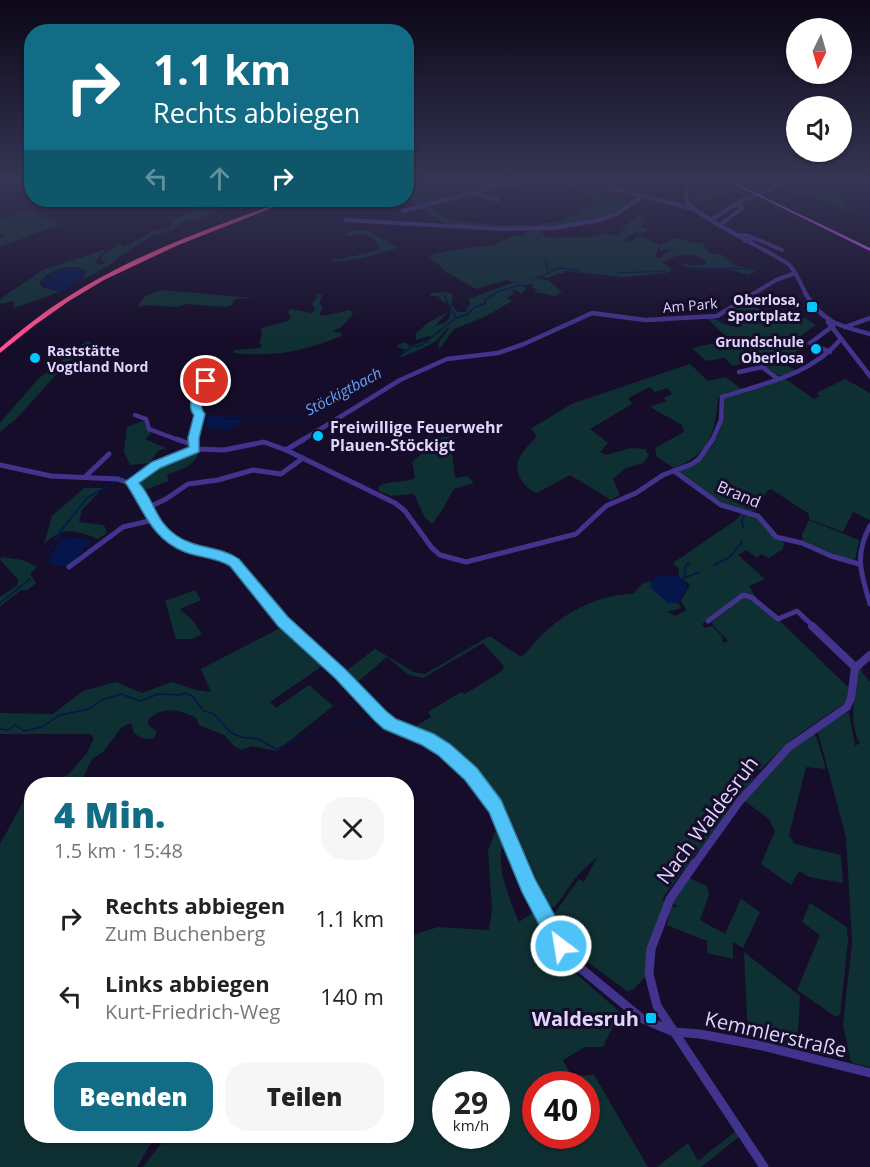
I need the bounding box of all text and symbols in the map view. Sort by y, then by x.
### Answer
north arrow [786,18,852,84]
map controls [786,18,852,162]
text: 1.1 km [153,40,291,97]
icon: right [54,48,132,126]
text: Rechts abbiegen [153,94,360,131]
button: sound [786,96,852,162]
icon: left [140,162,173,195]
icon: ahead [203,162,236,195]
icon: right [266,162,299,195]
place label: Oberlosa, Sportplatz [728,290,800,325]
street label: Am Park [662,293,719,317]
marker: Oberlosa, Sportplatz [805,300,819,314]
place label: Grundschule Oberlosa [715,332,804,367]
place label: Raststätte Vogtland Nord [47,341,148,376]
marker: Grundschule Oberlosa [809,342,823,356]
marker: Raststätte Vogtland Nord [28,351,42,365]
pin [180,355,231,406]
water label: Stöckigtbach [301,362,385,420]
icon: arrive [189,364,222,397]
place label: Freiwillige Feuerwehr Plauen-Stöckigt [330,416,503,456]
marker: Freiwillige Feuerwehr Plauen-Stöckigt [311,429,325,443]
street label: Brand [714,475,764,513]
street label: Nach Waldesruh [650,751,764,889]
text: 4 Min. [54,790,165,839]
button: close [321,797,384,860]
text: 1.5 km · 15:48 [54,837,183,864]
text: Rechts abbiegen [105,890,285,920]
icon: right [54,902,87,935]
text: 1.1 km [315,903,384,933]
position arrow [529,914,593,978]
text: Zum Buchenberg [105,920,265,947]
text: Links abbiegen [105,968,270,998]
icon: left [54,980,87,1013]
text: 140 m [320,981,384,1011]
text: Kurt-Friedrich-Weg [105,998,280,1025]
place label: Waldesruh [532,1005,639,1032]
street label: Kemmlerstraße [703,1005,849,1063]
marker: Waldesruh [644,1011,658,1025]
button: Beenden [54,1062,213,1131]
button: Teilen [225,1062,384,1131]
speed limit sign: 40 [522,1071,600,1149]
text: 29 [454,1082,488,1123]
text: km/h [453,1115,489,1135]

